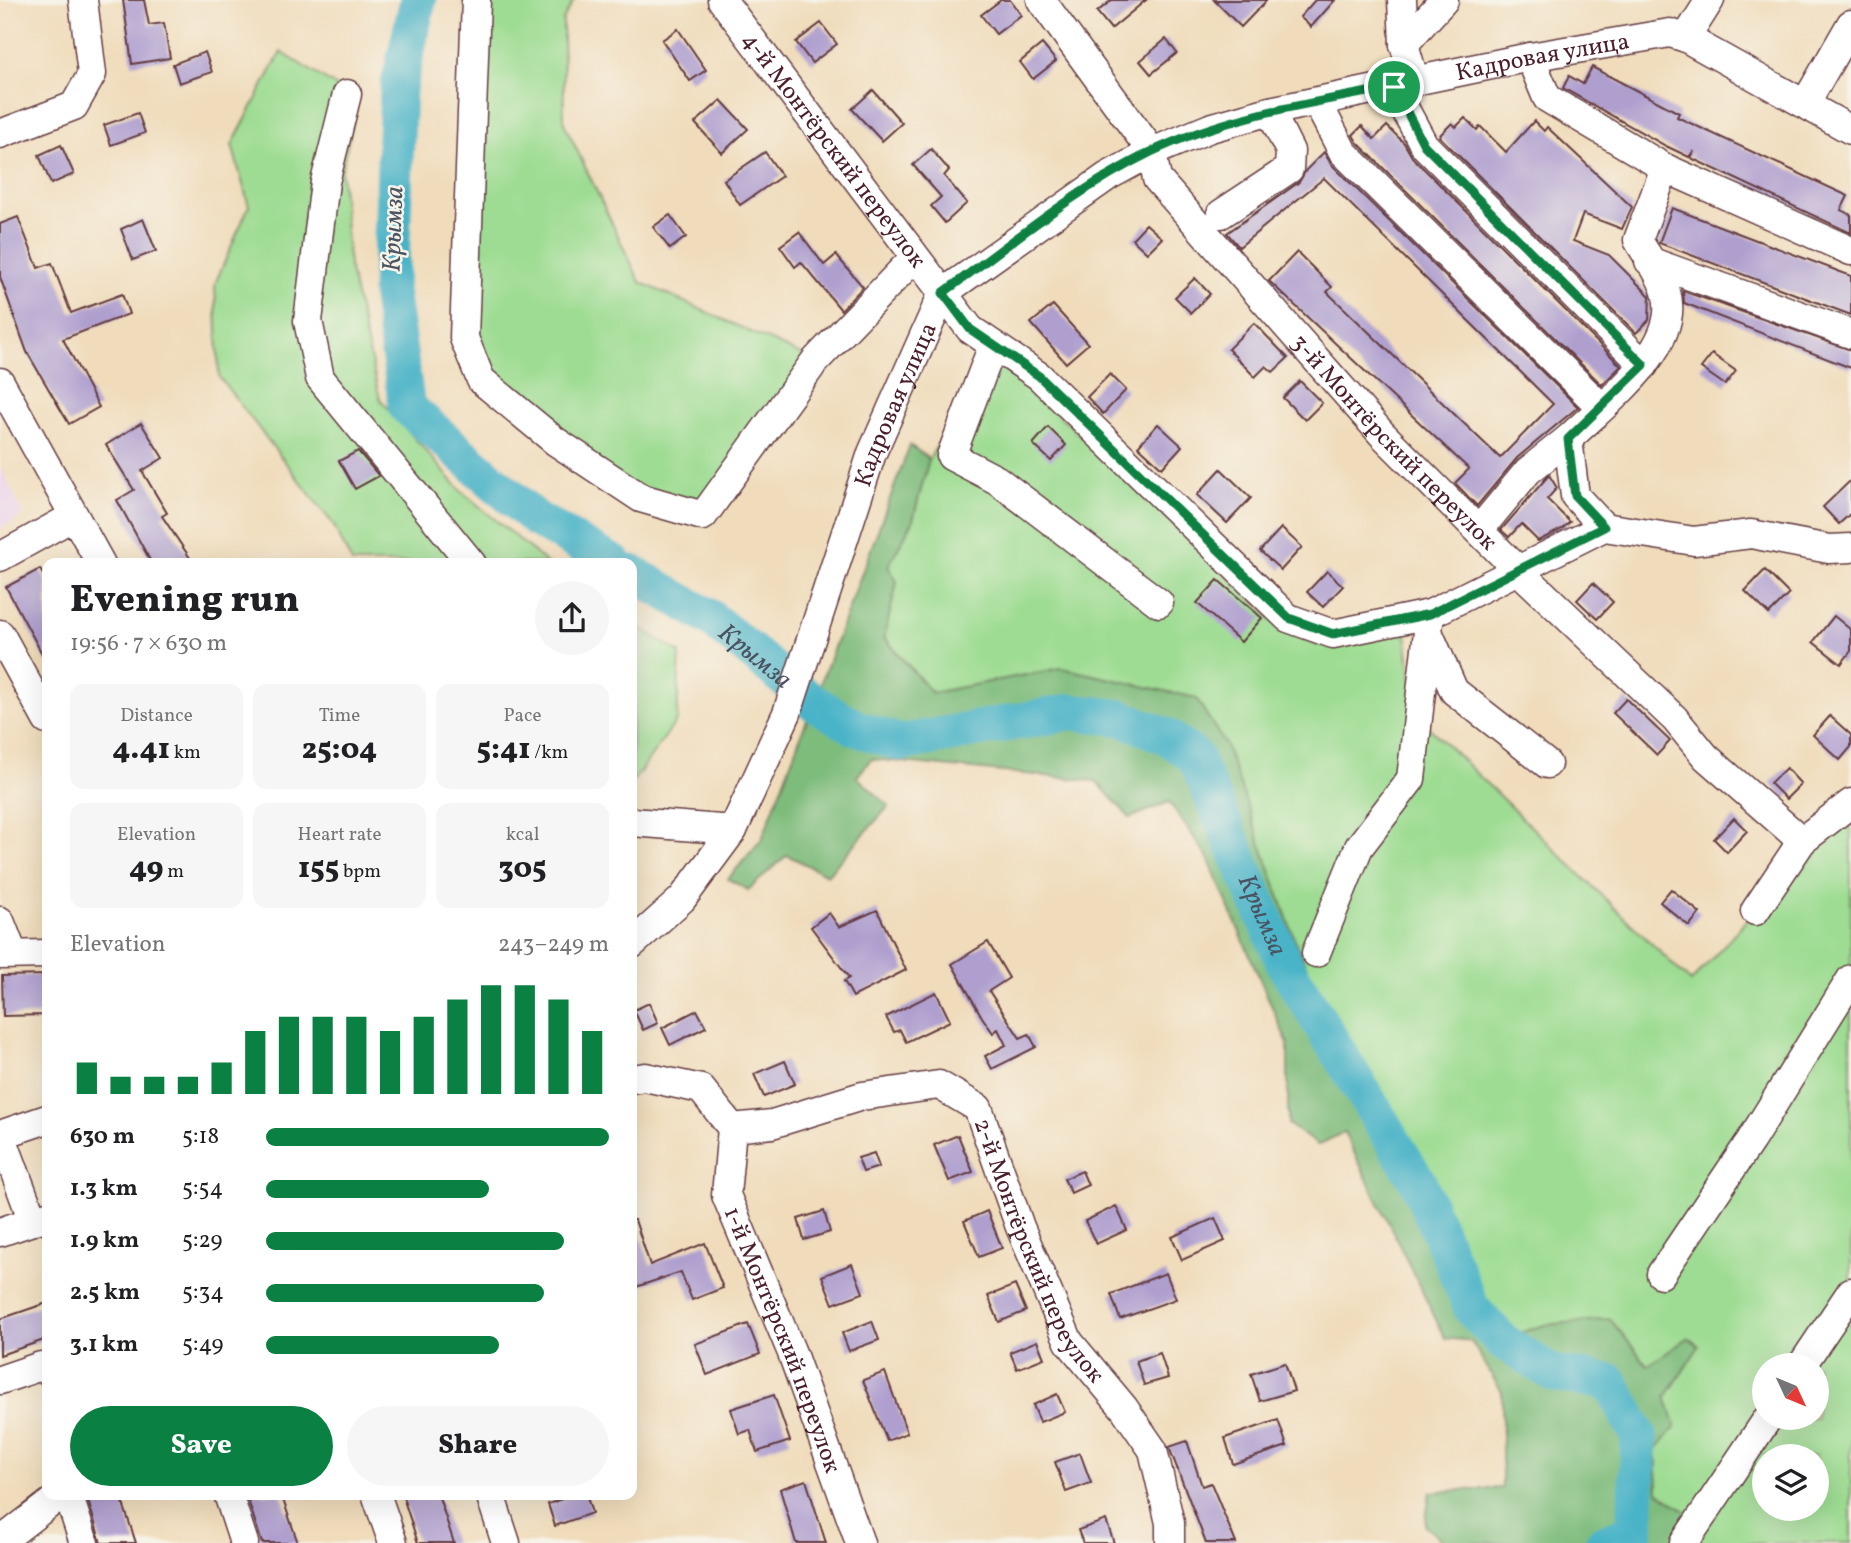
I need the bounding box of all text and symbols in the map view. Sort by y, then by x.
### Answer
street label: 4-й Монтёрский переулок [733,25,933,276]
street label: Кадровая улица [1453,25,1632,91]
pin [1364,57,1424,117]
icon: arrive [1375,68,1413,106]
water label: Крымза [375,185,413,273]
street label: Кадровая улица [847,318,947,492]
street label: 3-й Монтёрский переулок [1282,327,1504,559]
text: Evening run [70,575,300,628]
button: share [535,581,609,655]
water label: Крымза [710,616,799,698]
text: 19:56 · 7 × 630 m [70,628,227,660]
text: Distance [120,703,193,729]
text: Time [319,703,360,729]
text: Pace [503,703,542,729]
text: 4.41 [112,729,170,771]
text: 25:04 [302,729,377,771]
text: 5:41 [477,729,531,771]
text: km [170,740,201,766]
text: /km [531,740,568,766]
text: Elevation [117,822,196,848]
text: Heart rate [298,822,381,848]
text: kcal [506,822,539,848]
text: 49 [129,848,163,890]
text: 155 [298,848,339,890]
text: 305 [499,848,546,890]
text: m [163,859,184,885]
text: bpm [339,859,381,885]
water label: Крымза [1228,869,1295,962]
text: Elevation [70,929,166,961]
text: 243–249 m [498,929,609,961]
street label: 2-й Монтёрский переулок [964,1114,1111,1391]
text: 630 m [70,1121,135,1153]
text: 5:18 [182,1121,219,1153]
text: 1.3 km [70,1173,138,1205]
text: 5:54 [182,1173,223,1205]
street label: 1-й Монтёрский переулок [714,1202,849,1478]
text: 1.9 km [70,1225,139,1257]
text: 5:29 [182,1225,223,1257]
text: 2.5 km [70,1277,140,1309]
text: 5:34 [182,1277,224,1309]
text: 3.1 km [70,1329,138,1361]
text: 5:49 [182,1329,223,1361]
north arrow [1752,1353,1829,1430]
map controls [1752,1353,1829,1521]
button: Save [70,1406,333,1486]
button: Share [347,1406,609,1486]
button: layers [1752,1444,1829,1521]

